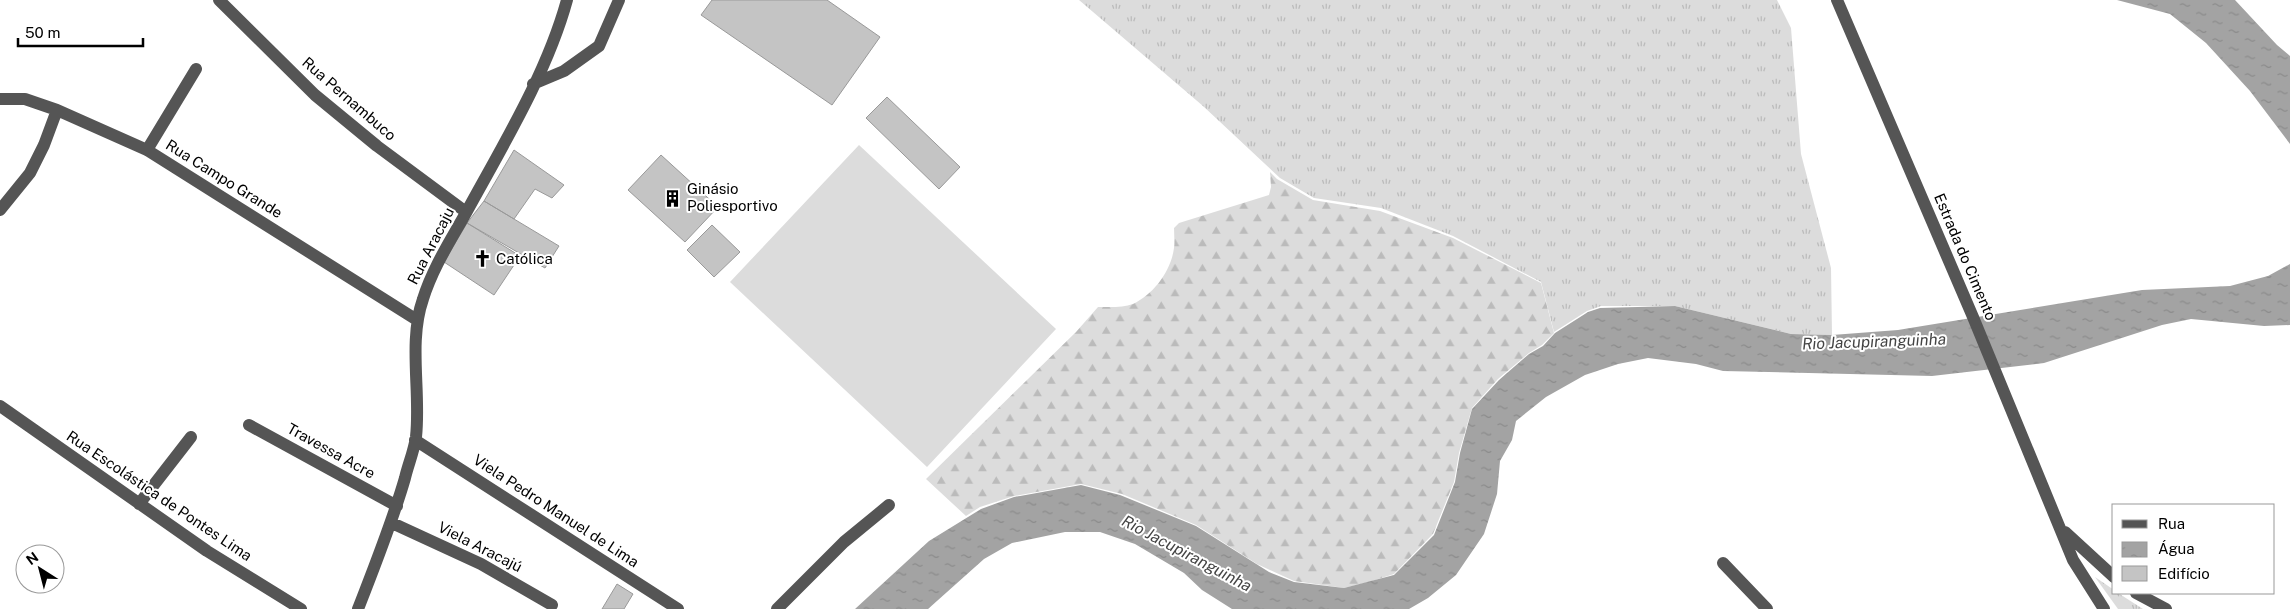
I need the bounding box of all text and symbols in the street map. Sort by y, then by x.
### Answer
scale bar [18,15,142,47]
text: 50 m [25,24,60,41]
street label: Rua Pernambuco [299,53,400,144]
street label: Rua Campo Grande [163,136,286,221]
place label: Ginásio Poliesportivo [687,180,778,214]
building icon: Ginásio Poliesportivo [663,188,683,208]
street label: Estrada do Cimento [1931,191,2000,323]
street label: Rua Aracaju [404,204,457,287]
church icon: Católica [472,249,492,269]
place label: Católica [496,250,553,267]
water label: Rio Jacupiranguinha [1802,329,1946,354]
street label: Travessa Acre [284,419,378,482]
street label: Rua Escolástica de Pontes Lima [63,427,255,564]
street label: Viela Pedro Manuel de Lima [470,451,642,570]
legend [2112,504,2275,594]
water label: Rio Jacupiranguinha [1119,511,1255,596]
text: Rua [2158,515,2185,532]
street label: Viela Aracajú [435,518,525,575]
text: Água [2158,540,2195,557]
north arrow [15,544,65,594]
text: N [23,549,41,568]
text: Edifício [2158,565,2210,582]

